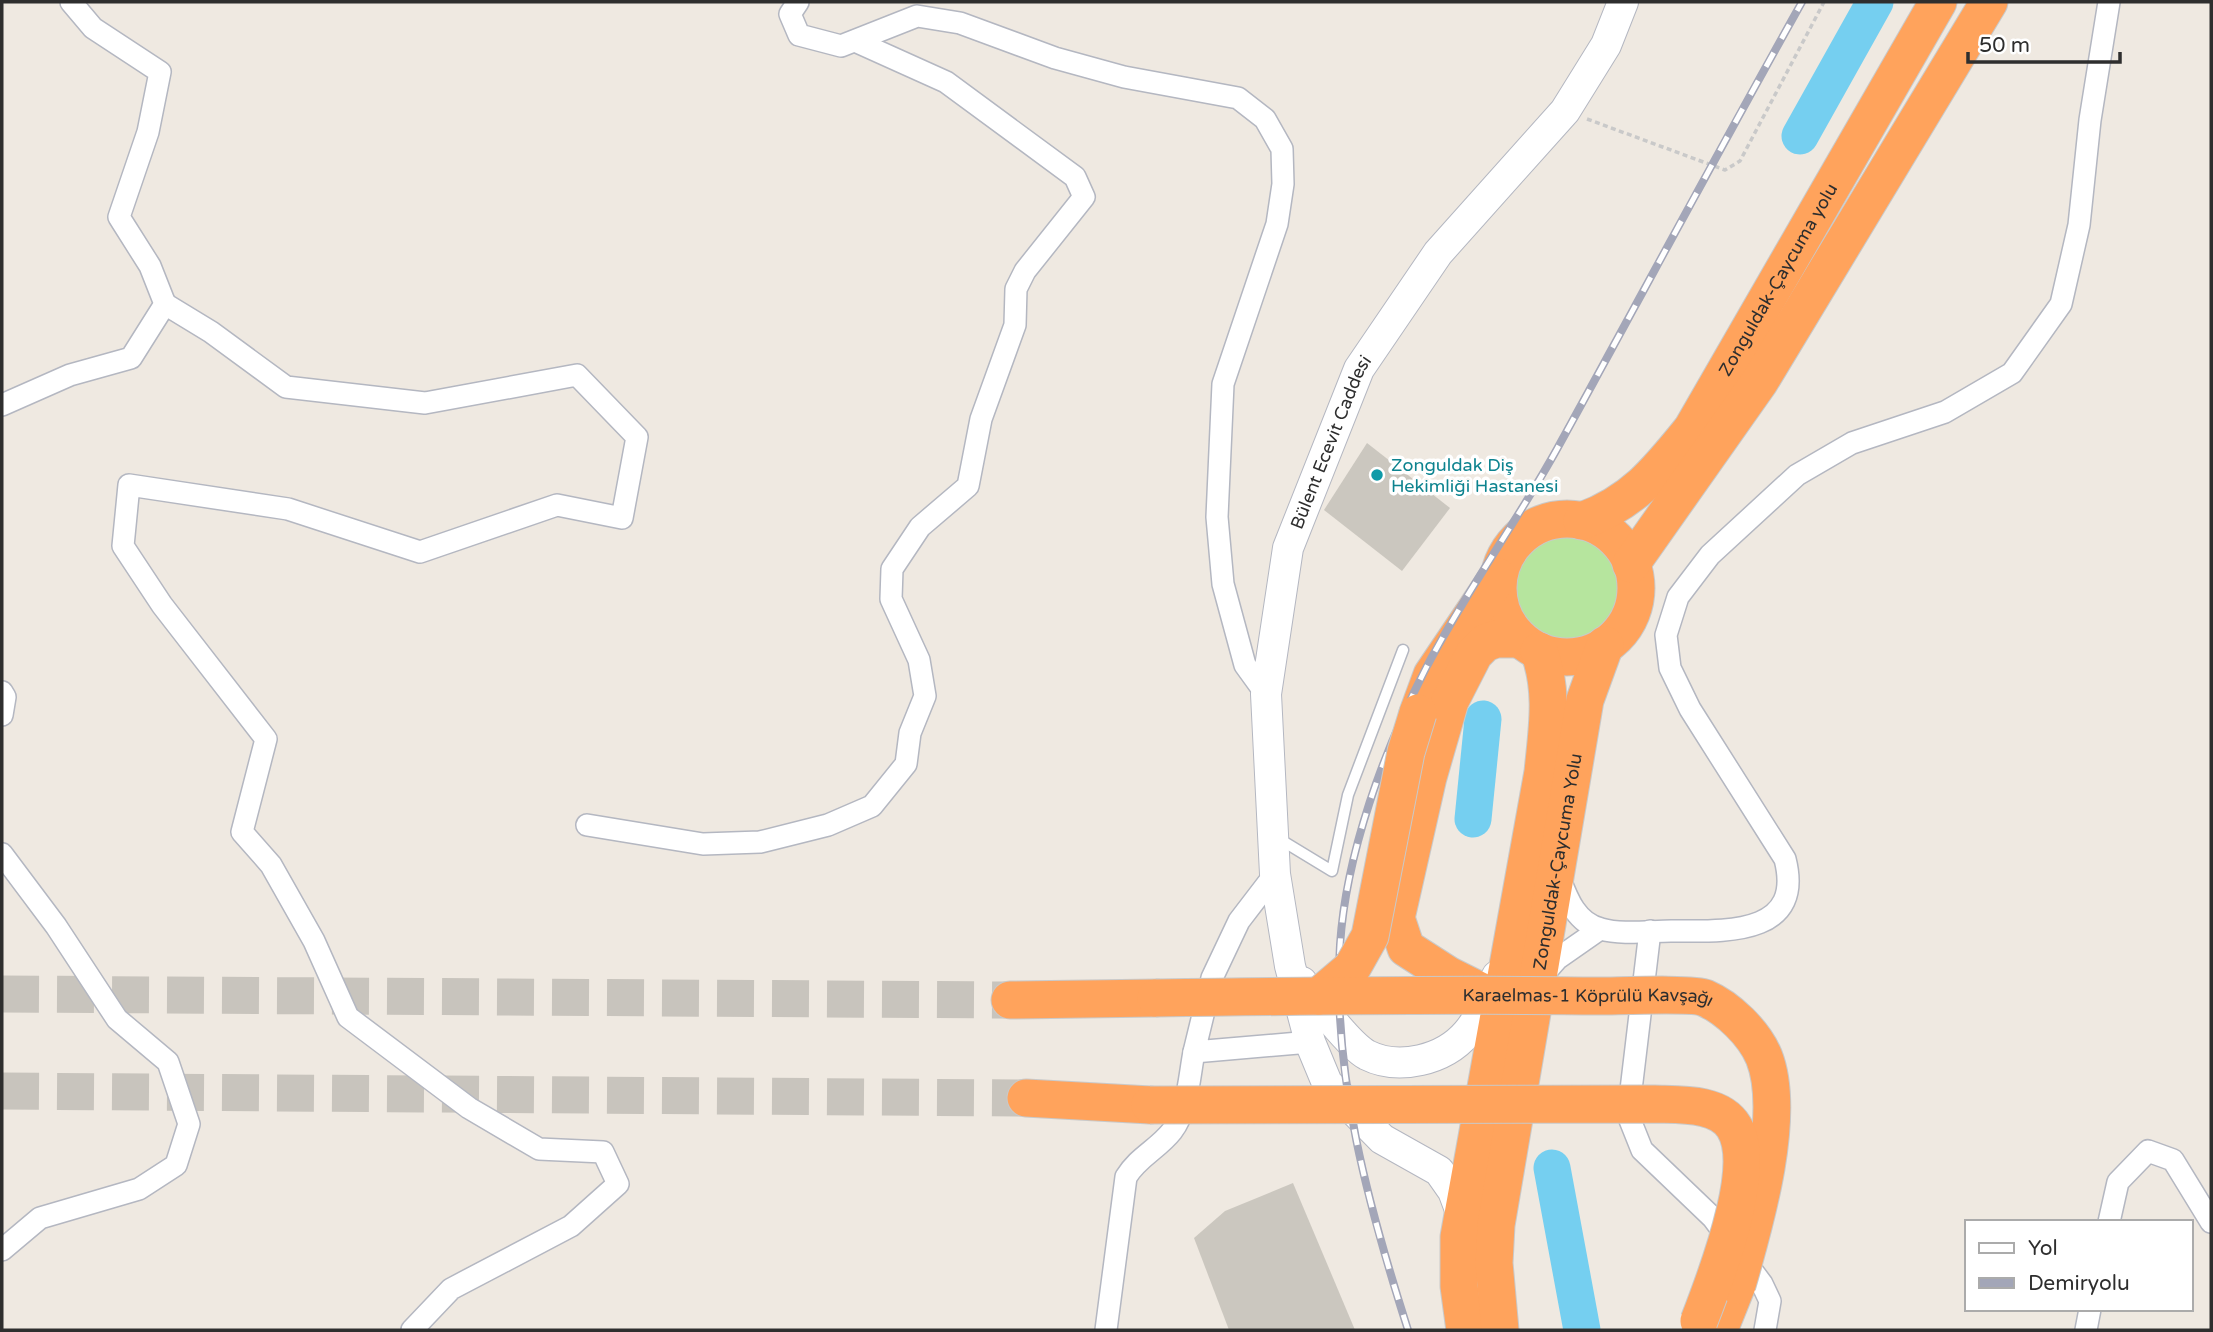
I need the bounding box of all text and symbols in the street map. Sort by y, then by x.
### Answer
scale bar [1968,21,2120,65]
text: 50 m [1979,33,2030,58]
street label: Zonguldak-Çaycuma yolu [1714,179,1842,380]
street label: Bülent Ecevit Caddesi [1286,351,1376,532]
place label: Zonguldak Diş Hekimliği Hastanesi [1391,454,1558,497]
marker: Zonguldak Diş Hekimliği Hastanesi [1369,467,1385,483]
street label: Zonguldak-Çaycuma Yolu [1528,752,1587,971]
street label: Karaelmas-1 Köprülü Kavşağı [1462,984,1718,1011]
legend [1965,1220,2192,1311]
text: Yol [2028,1236,2058,1261]
text: Demiryolu [2028,1271,2130,1296]

